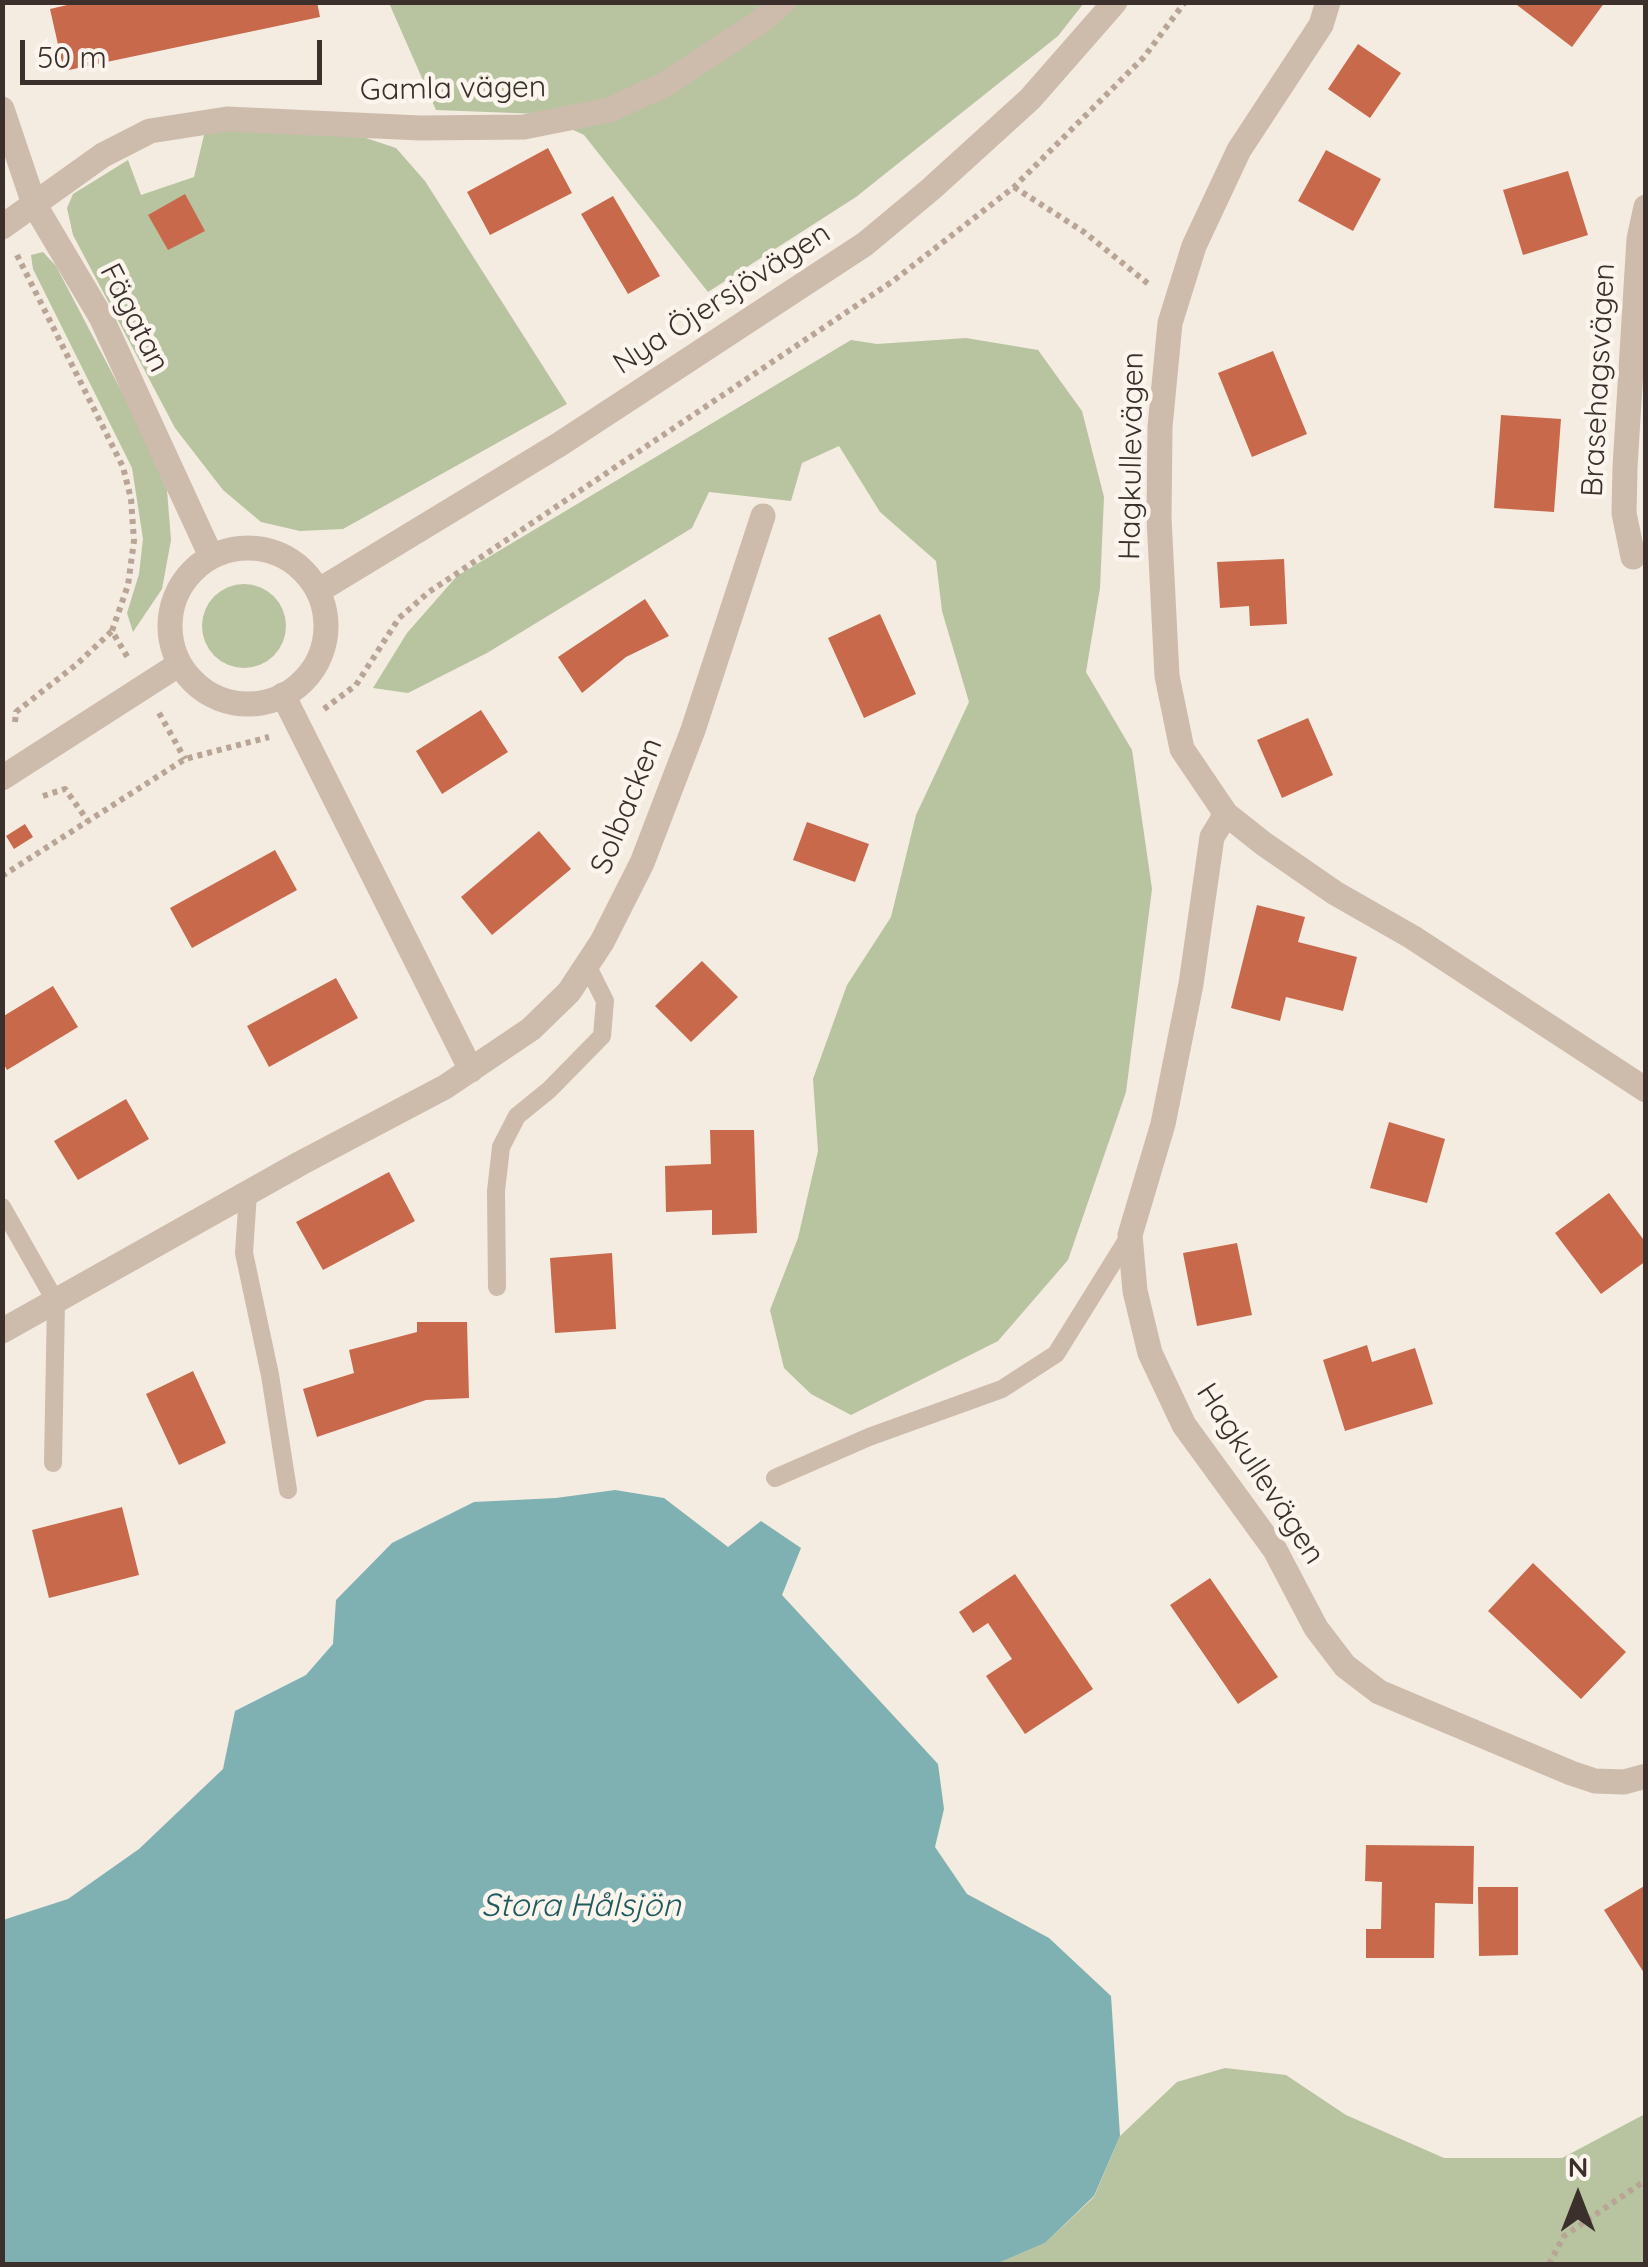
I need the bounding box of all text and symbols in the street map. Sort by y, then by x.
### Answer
scale bar [25,20,328,82]
text: 50 m [37,38,107,76]
street label: Gamla vägen [359,69,547,109]
street label: Nya Öjersjövägen [607,215,837,383]
street label: Fägatan [91,258,177,378]
street label: Brasehagsvägen [1575,262,1623,498]
street label: Hagkullevägen [1112,352,1152,560]
street label: Solbacken [583,733,671,879]
street label: Hagkullevägen [1188,1377,1332,1571]
water label: Stora Hålsjön [481,1887,681,1925]
north arrow [1528,2147,1628,2247]
text: N [1568,2149,1588,2184]

